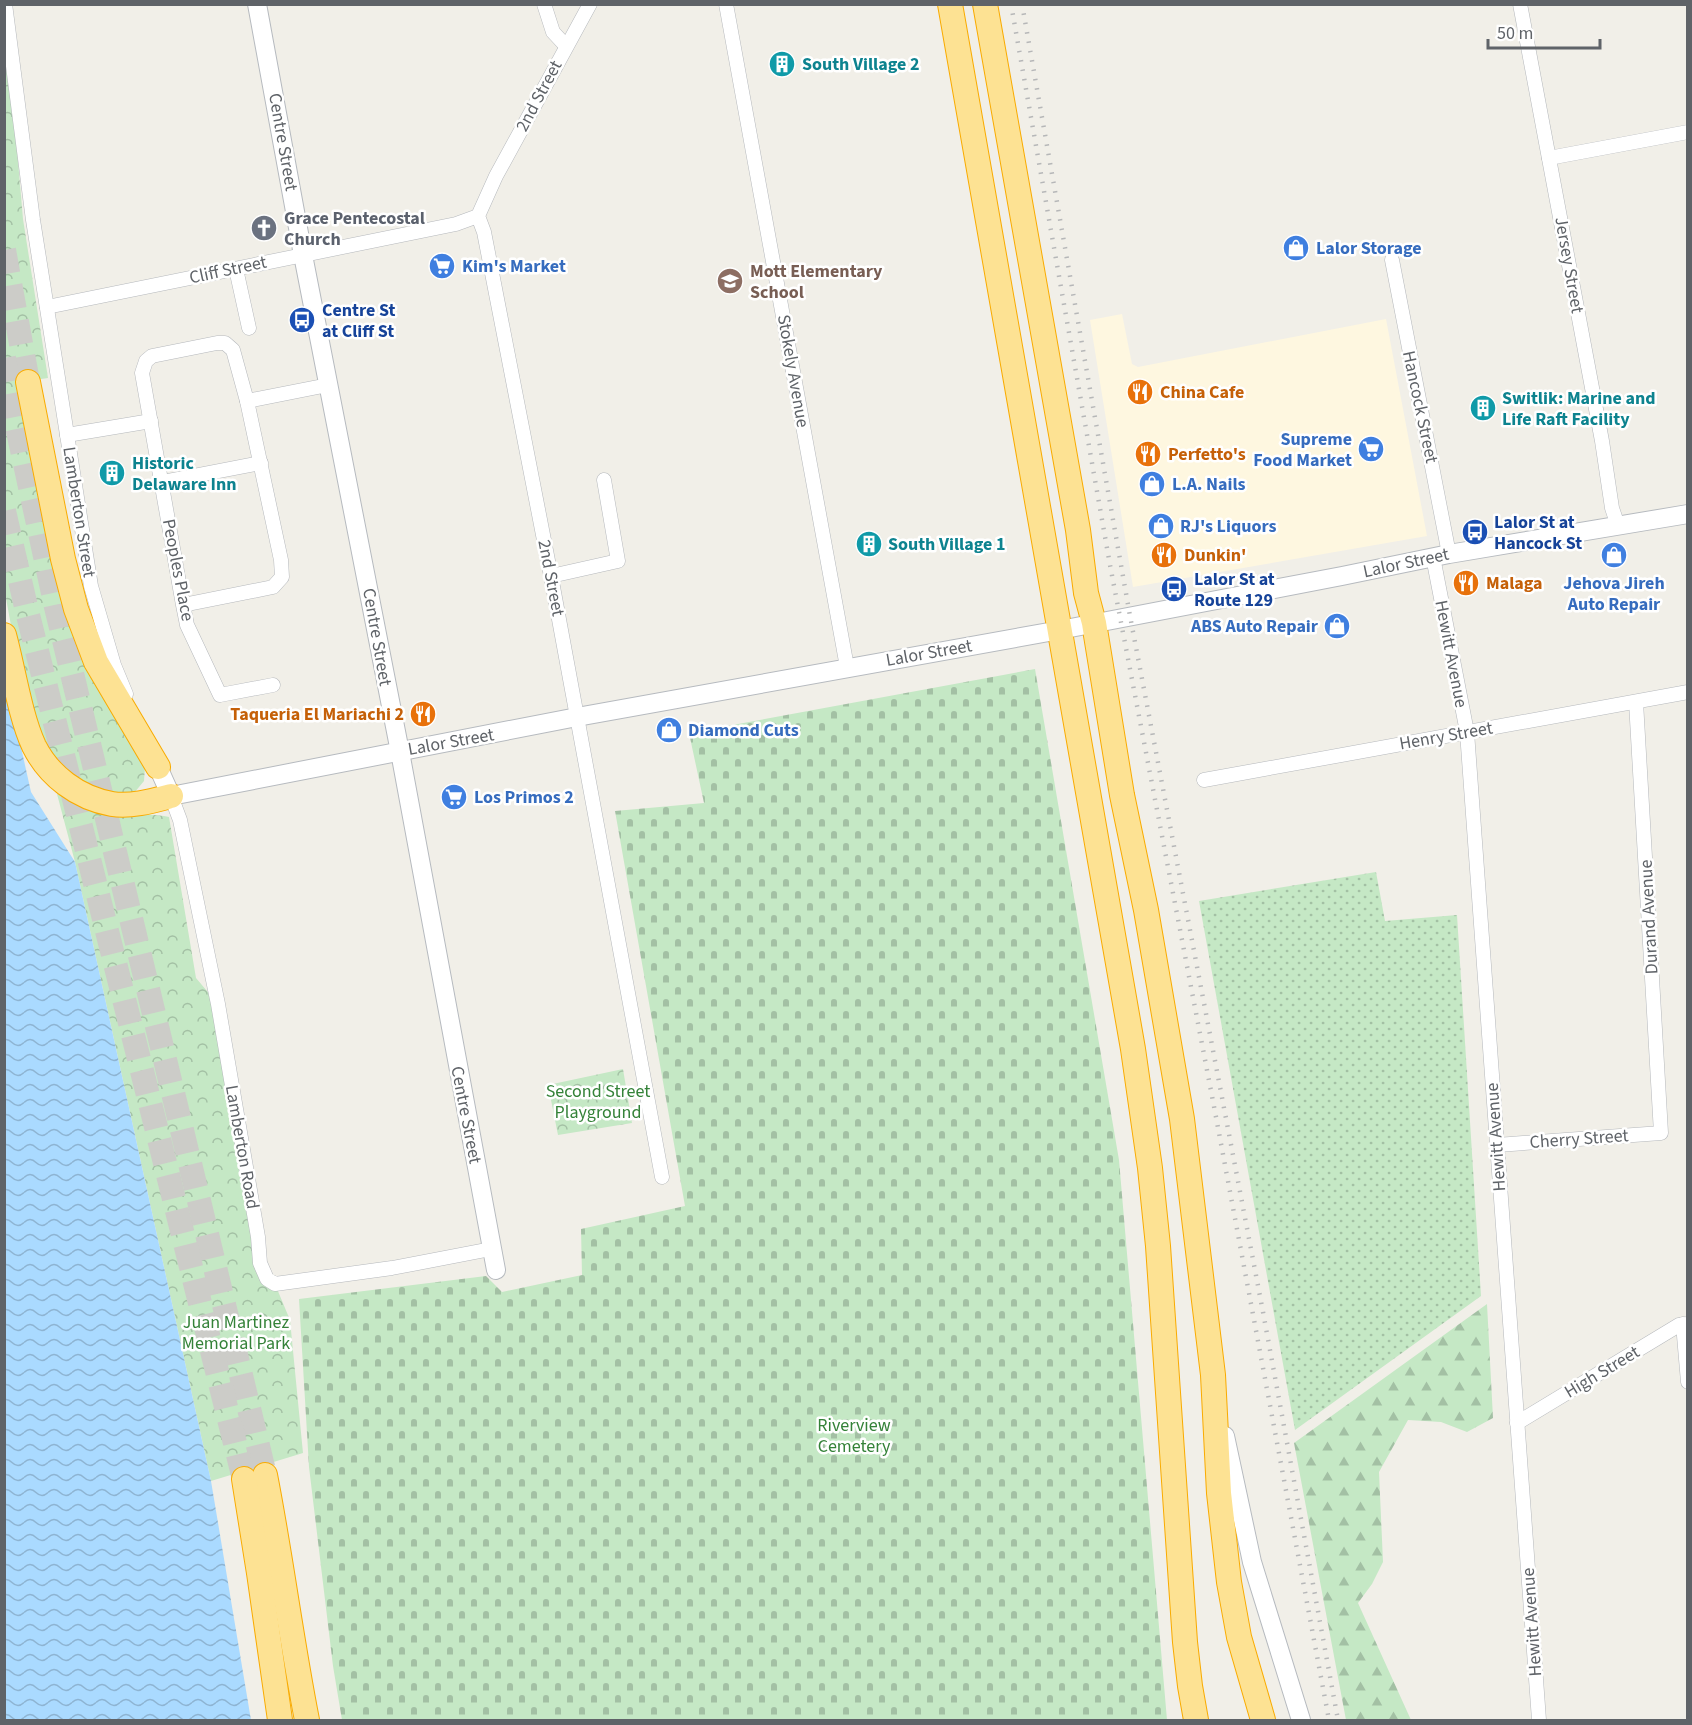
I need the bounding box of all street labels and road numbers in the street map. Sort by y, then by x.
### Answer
street label: 2nd Street [510,56,568,136]
street label: Centre Street [262,91,304,193]
street label: Jersey Street [1548,215,1590,315]
street label: Cliff Street [187,250,269,290]
street label: Stokely Avenue [771,313,815,430]
street label: Hancock Street [1396,349,1444,465]
street label: Lamberton Street [56,445,102,579]
street label: Peoples Place [156,517,200,623]
street label: 2nd Street [531,538,571,618]
street label: Lalor Street [1361,542,1451,584]
street label: Centre Street [356,586,398,688]
street label: Hewitt Avenue [1428,598,1474,710]
street label: Lalor Street [884,633,974,673]
street label: Henry Street [1397,716,1495,756]
street label: Lalor Street [406,722,496,762]
street label: Durand Avenue [1634,859,1664,975]
street label: Centre Street [444,1064,488,1166]
street label: Hewitt Avenue [1480,1082,1512,1192]
street label: Lamberton Road [219,1083,265,1211]
street label: Cherry Street [1529,1123,1629,1155]
street label: High Street [1560,1340,1644,1404]
street label: Hewitt Avenue [1516,1567,1548,1677]

